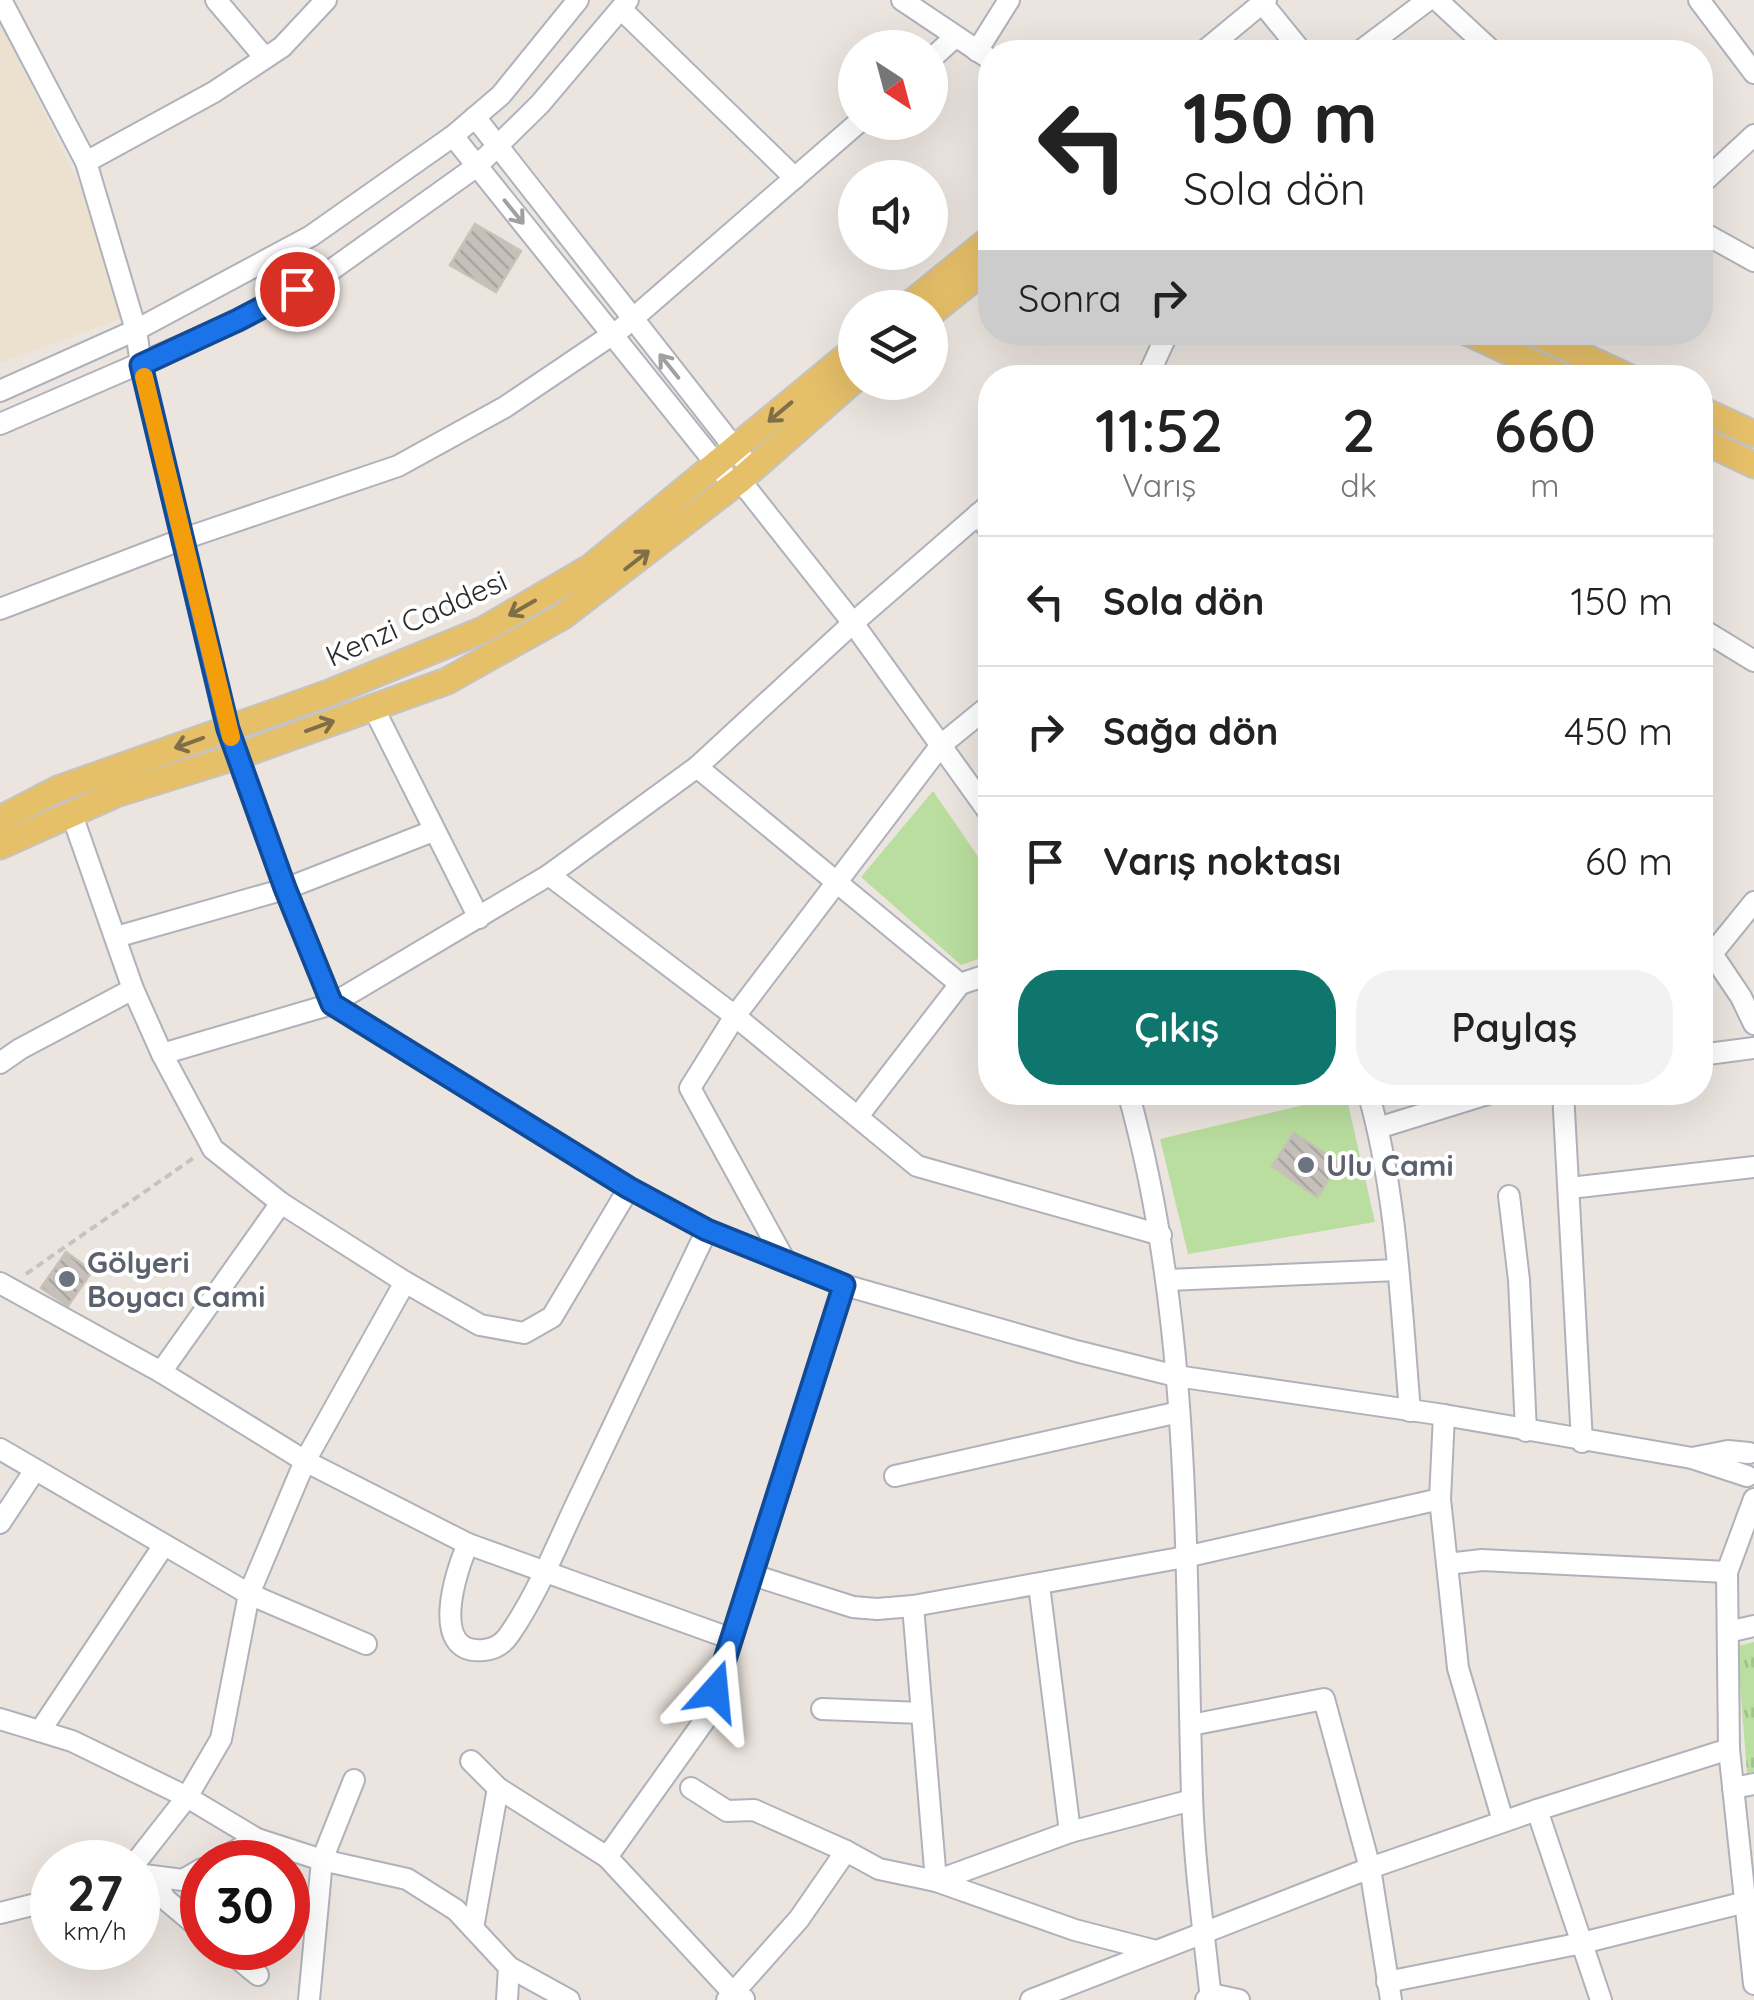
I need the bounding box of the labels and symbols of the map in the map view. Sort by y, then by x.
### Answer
north arrow [838,30,948,140]
one-way arrow [503,198,524,225]
pin [255,247,340,332]
one-way arrow [659,353,680,380]
one-way arrow [768,401,794,423]
one-way arrow [623,549,649,571]
street label: Kenzi Caddesi [319,561,513,675]
one-way arrow [507,598,537,618]
one-way arrow [304,716,335,734]
one-way arrow [173,735,205,753]
place label: Ulu Cami [1326,1146,1454,1184]
marker: Ulu Cami [1295,1154,1317,1176]
place label: Gölyeri Boyacı Cami [87,1243,265,1315]
marker: Gölyeri Boyacı Cami [56,1268,78,1290]
position arrow [663,1639,767,1743]
speed limit sign: 30 [180,1840,310,1970]

